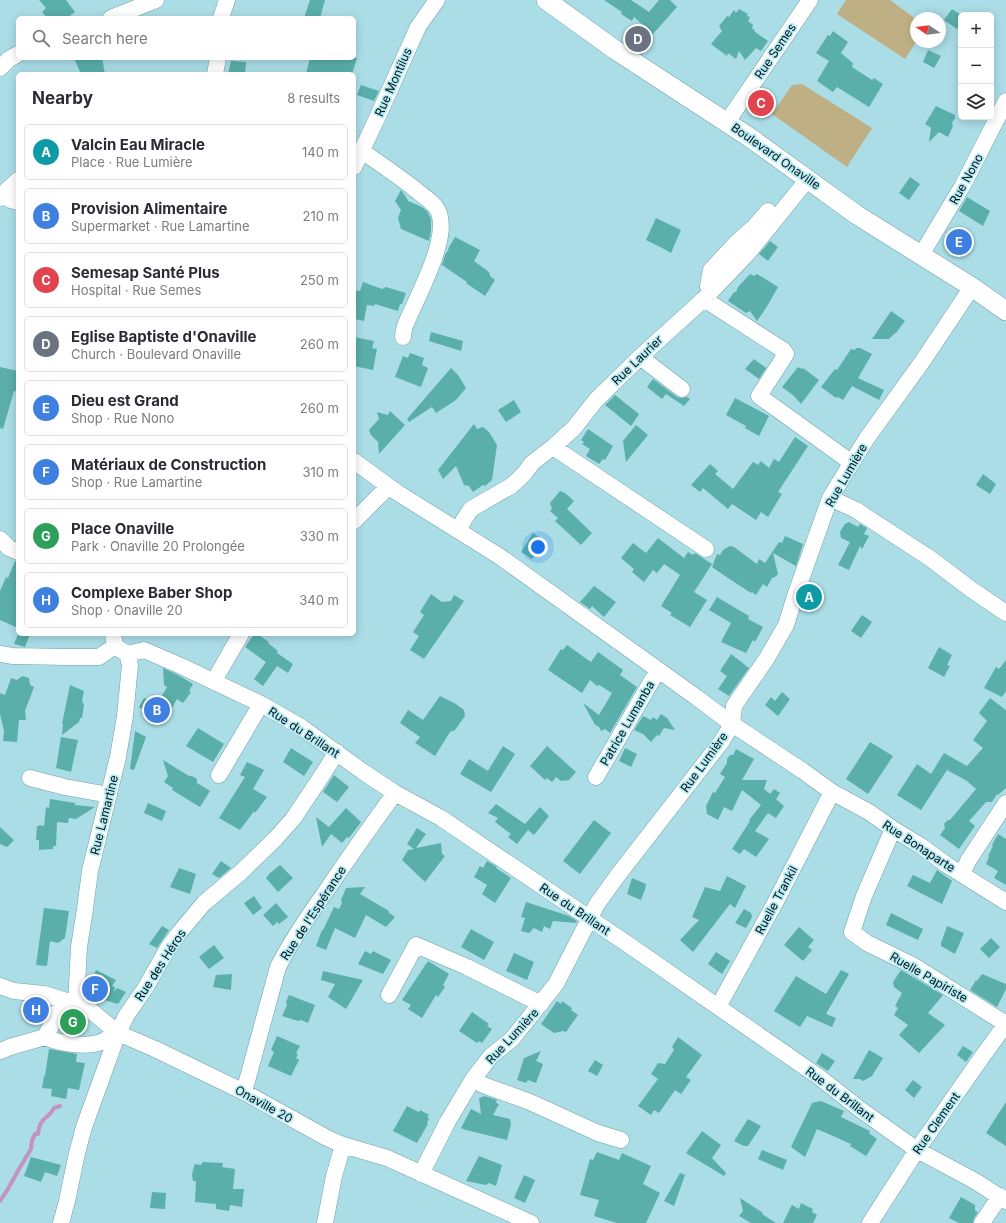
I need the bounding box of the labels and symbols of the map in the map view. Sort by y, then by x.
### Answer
north arrow [910,12,946,48]
street label: Rue Semes [751,20,799,82]
pin: D [625,24,651,54]
street label: Rue Montilus [371,45,415,119]
pin: C [748,88,774,118]
street label: Boulevard Onaville [728,120,824,192]
street label: Rue Nono [946,151,986,207]
pin: E [946,227,972,257]
street label: Rue Laurier [608,332,666,388]
street label: Rue Lumière [822,441,870,509]
your location [528,537,548,557]
pin: A [796,582,822,612]
street label: Patrice Lumanba [597,678,657,768]
pin: B [144,695,170,725]
street label: Rue du Brillant [266,703,343,761]
street label: Rue Lumière [677,729,731,795]
street label: Rue Lamartine [87,774,121,856]
street label: Rue Bonaparte [880,817,958,875]
street label: Rue de l'Espérance [277,863,349,963]
street label: Ruelle Trankil [752,863,800,937]
street label: Rue du Brillant [537,880,613,938]
street label: Rue des Héros [131,926,189,1004]
street label: Ruelle Papiriste [887,949,971,1005]
pin: F [82,974,108,1004]
pin: H [23,995,49,1025]
street label: Rue Lumière [482,1005,542,1067]
pin: G [60,1007,86,1037]
street label: Rue du Brillant [803,1063,877,1125]
street label: Onaville 20 [233,1082,295,1126]
street label: Rue Clement [909,1089,963,1157]

